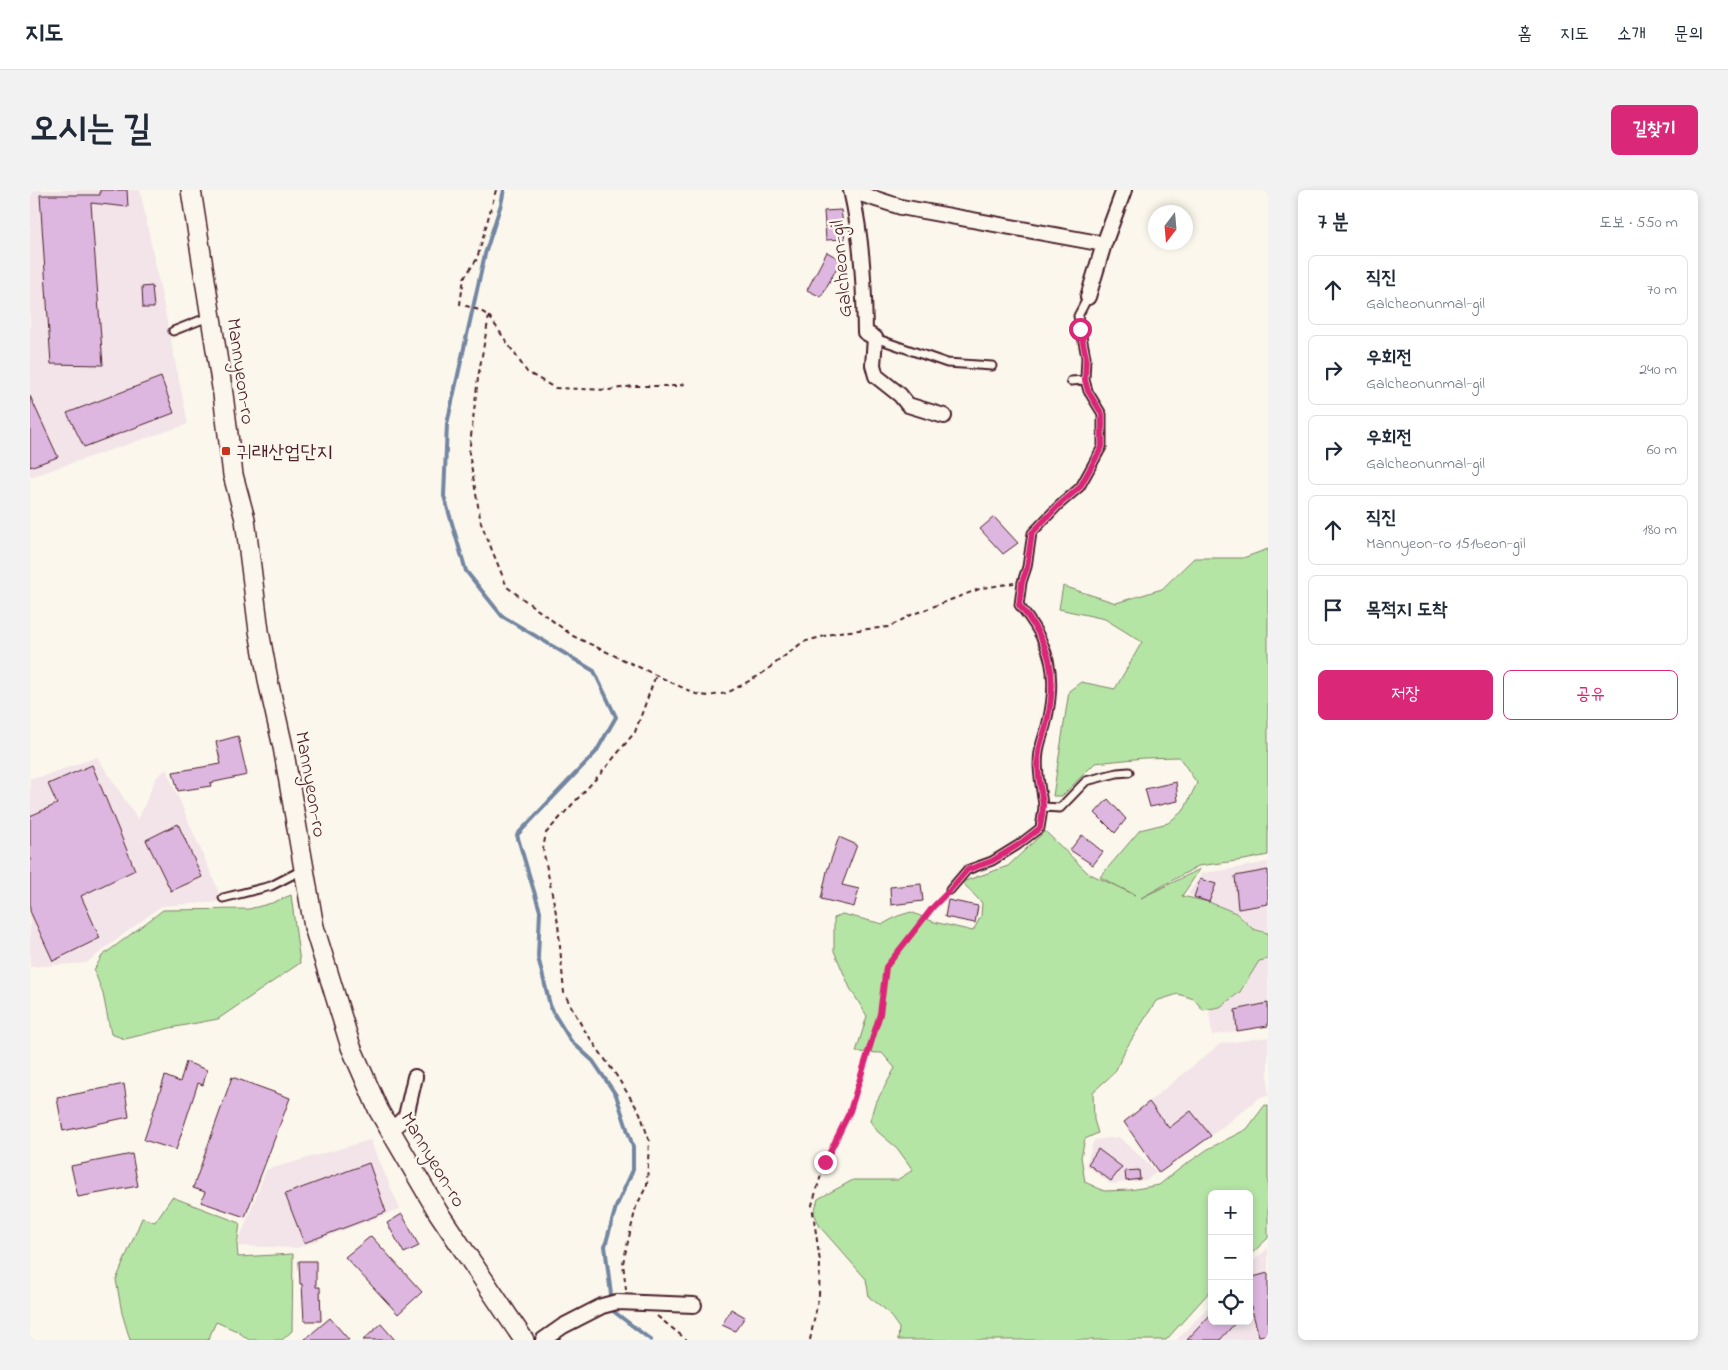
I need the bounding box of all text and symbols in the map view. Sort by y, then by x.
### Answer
text: 지도 [25,17,64,52]
text: 홈 [1518,22,1532,48]
text: 지도 [1560,22,1589,48]
text: 소개 [1617,22,1646,48]
text: 문의 [1674,22,1703,48]
text: 오시는 길 [30,105,151,156]
button: 길찾기 [1611,105,1698,155]
north arrow [1148,205,1193,250]
text: 7 분 [1318,208,1349,238]
text: 도보 · 550 m [1599,211,1678,235]
street label: Galcheon-gil [824,219,862,319]
text: 직진 [1366,265,1397,292]
icon: ahead [1319,276,1347,304]
text: 70 m [1647,278,1677,302]
text: Galcheonunmal-gil [1366,292,1485,316]
street label: Mannyeon-ro [218,316,261,426]
route start [1069,318,1092,341]
text: 우회전 [1366,345,1412,372]
icon: right [1319,356,1347,384]
text: 240 m [1639,358,1677,382]
text: Galcheonunmal-gil [1366,372,1485,396]
text: 우회전 [1366,425,1412,452]
icon: right [1319,436,1347,464]
text: 60 m [1647,438,1677,462]
place label: 귀래산업단지 [236,439,333,468]
marker: 귀래산업단지 [220,445,232,457]
text: Galcheonunmal-gil [1366,452,1485,476]
text: 직진 [1366,505,1397,532]
icon: ahead [1319,516,1347,544]
text: 180 m [1643,518,1677,542]
text: Mannyeon-ro 151beon-gil [1366,532,1526,556]
icon: arrive [1319,596,1347,624]
text: 목적지 도착 [1366,597,1447,624]
button: 저장 [1318,670,1493,720]
button: 공유 [1503,670,1678,720]
street label: Mannyeon-ro [286,729,333,840]
street label: Mannyeon-ro [392,1107,472,1214]
route end [814,1151,837,1174]
map controls [1208,1190,1253,1325]
button: + [1208,1190,1253,1235]
button: − [1208,1235,1253,1280]
button: locate [1208,1280,1253,1325]

